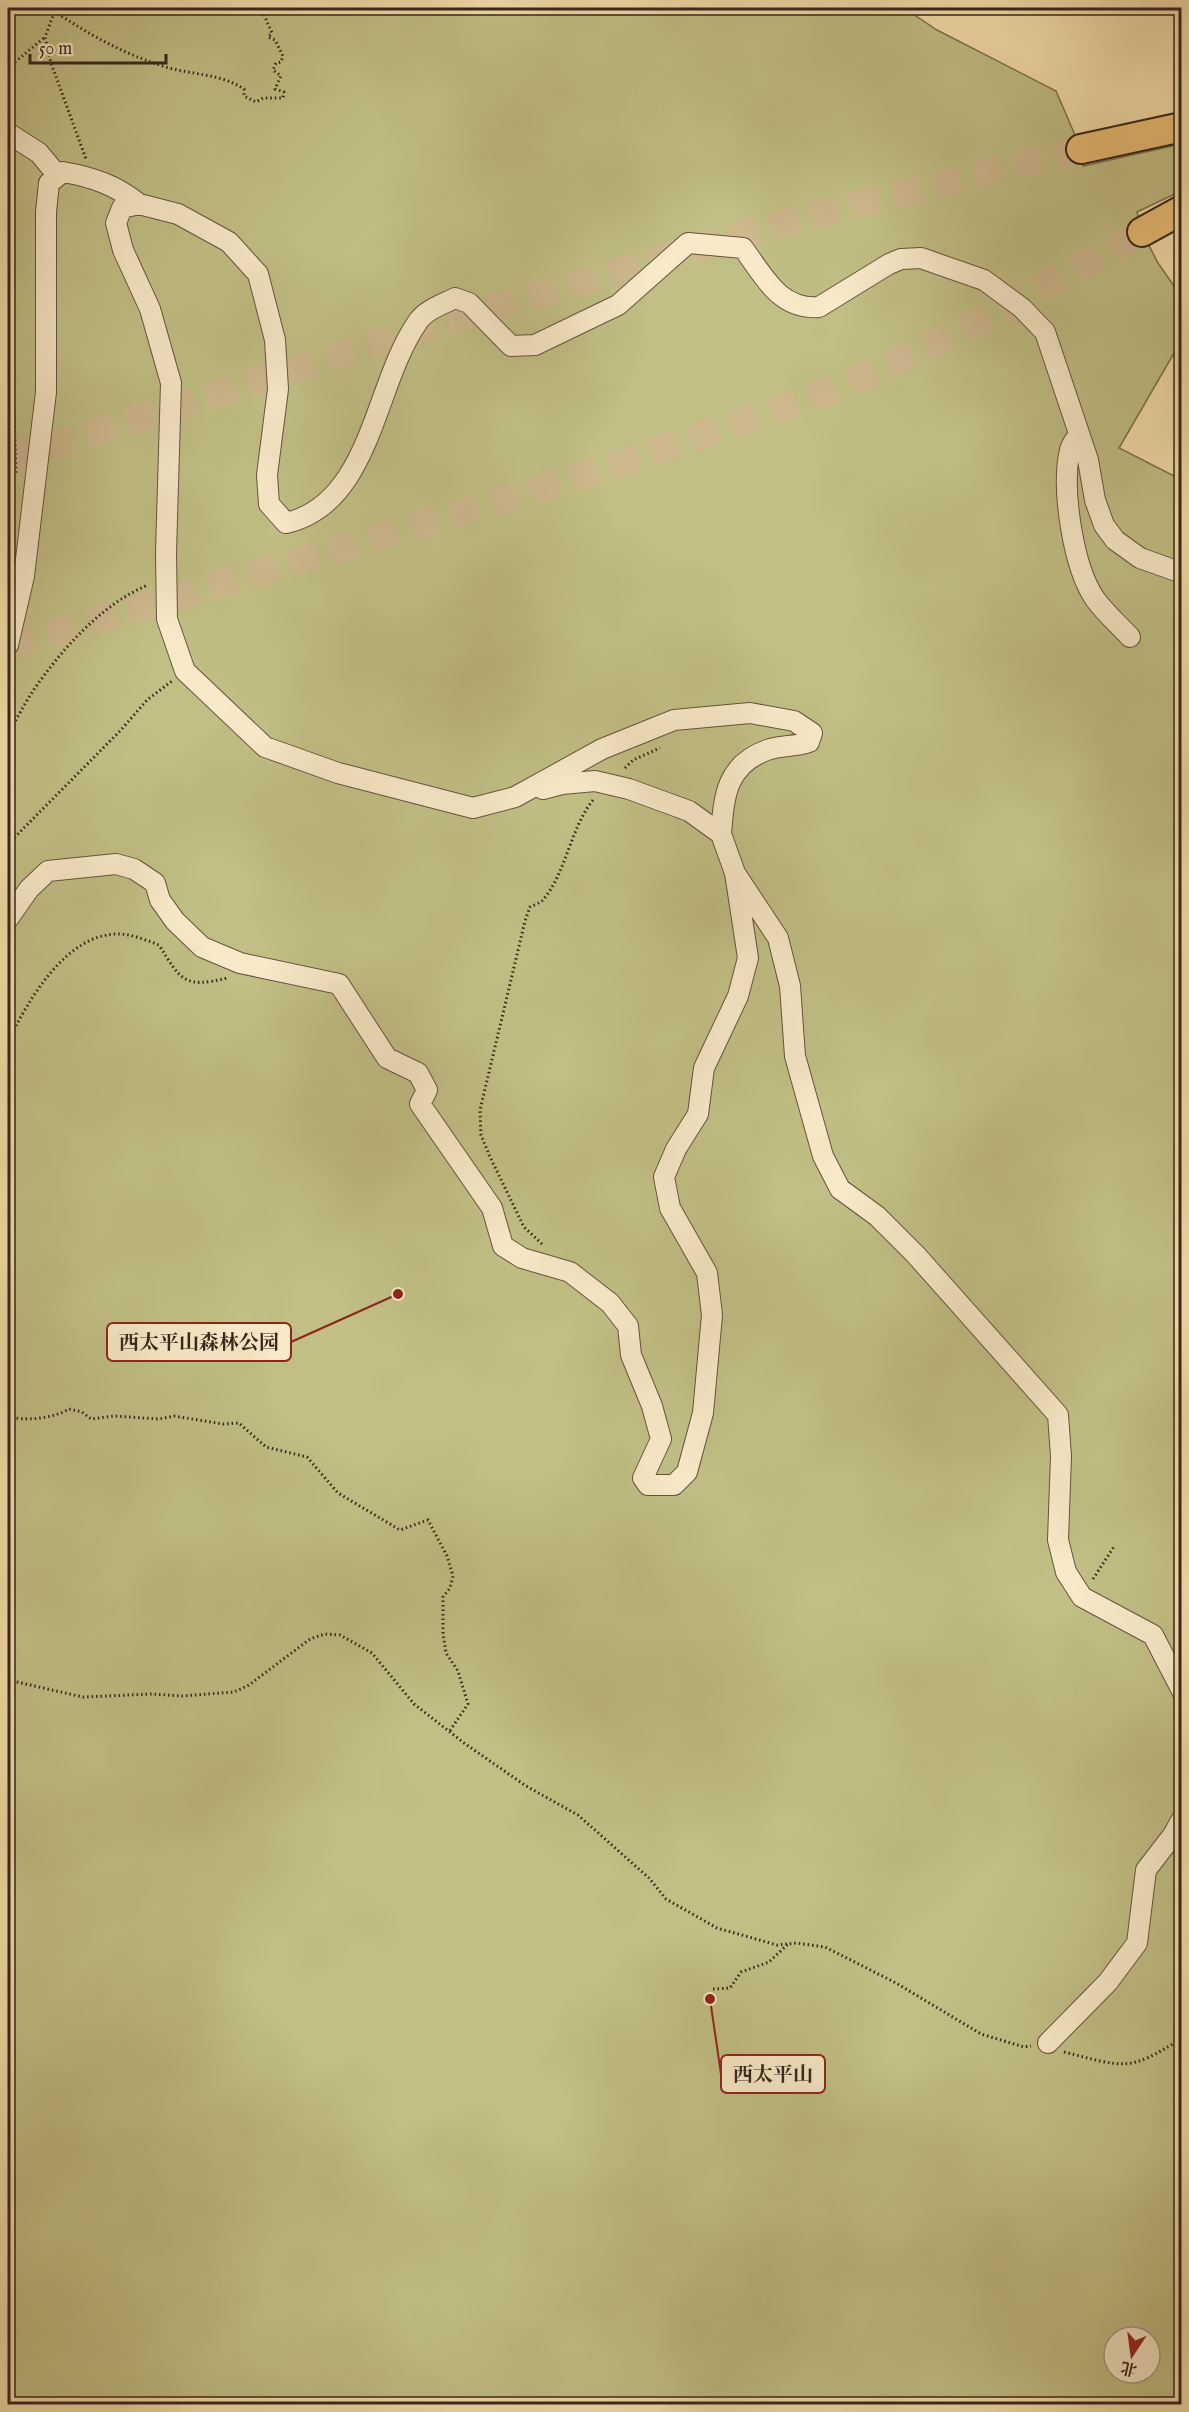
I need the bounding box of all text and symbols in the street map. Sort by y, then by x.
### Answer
scale bar [30,27,166,65]
text: 50 m [39,38,72,61]
callout: 西太平山森林公园 [107,1323,291,1361]
text: 西太平山森林公园 [119,1331,279,1356]
callout: 西太平山 [721,2055,825,2093]
text: 西太平山 [733,2063,813,2088]
north arrow [1102,2325,1162,2385]
text: 北 [1119,2356,1139,2379]

